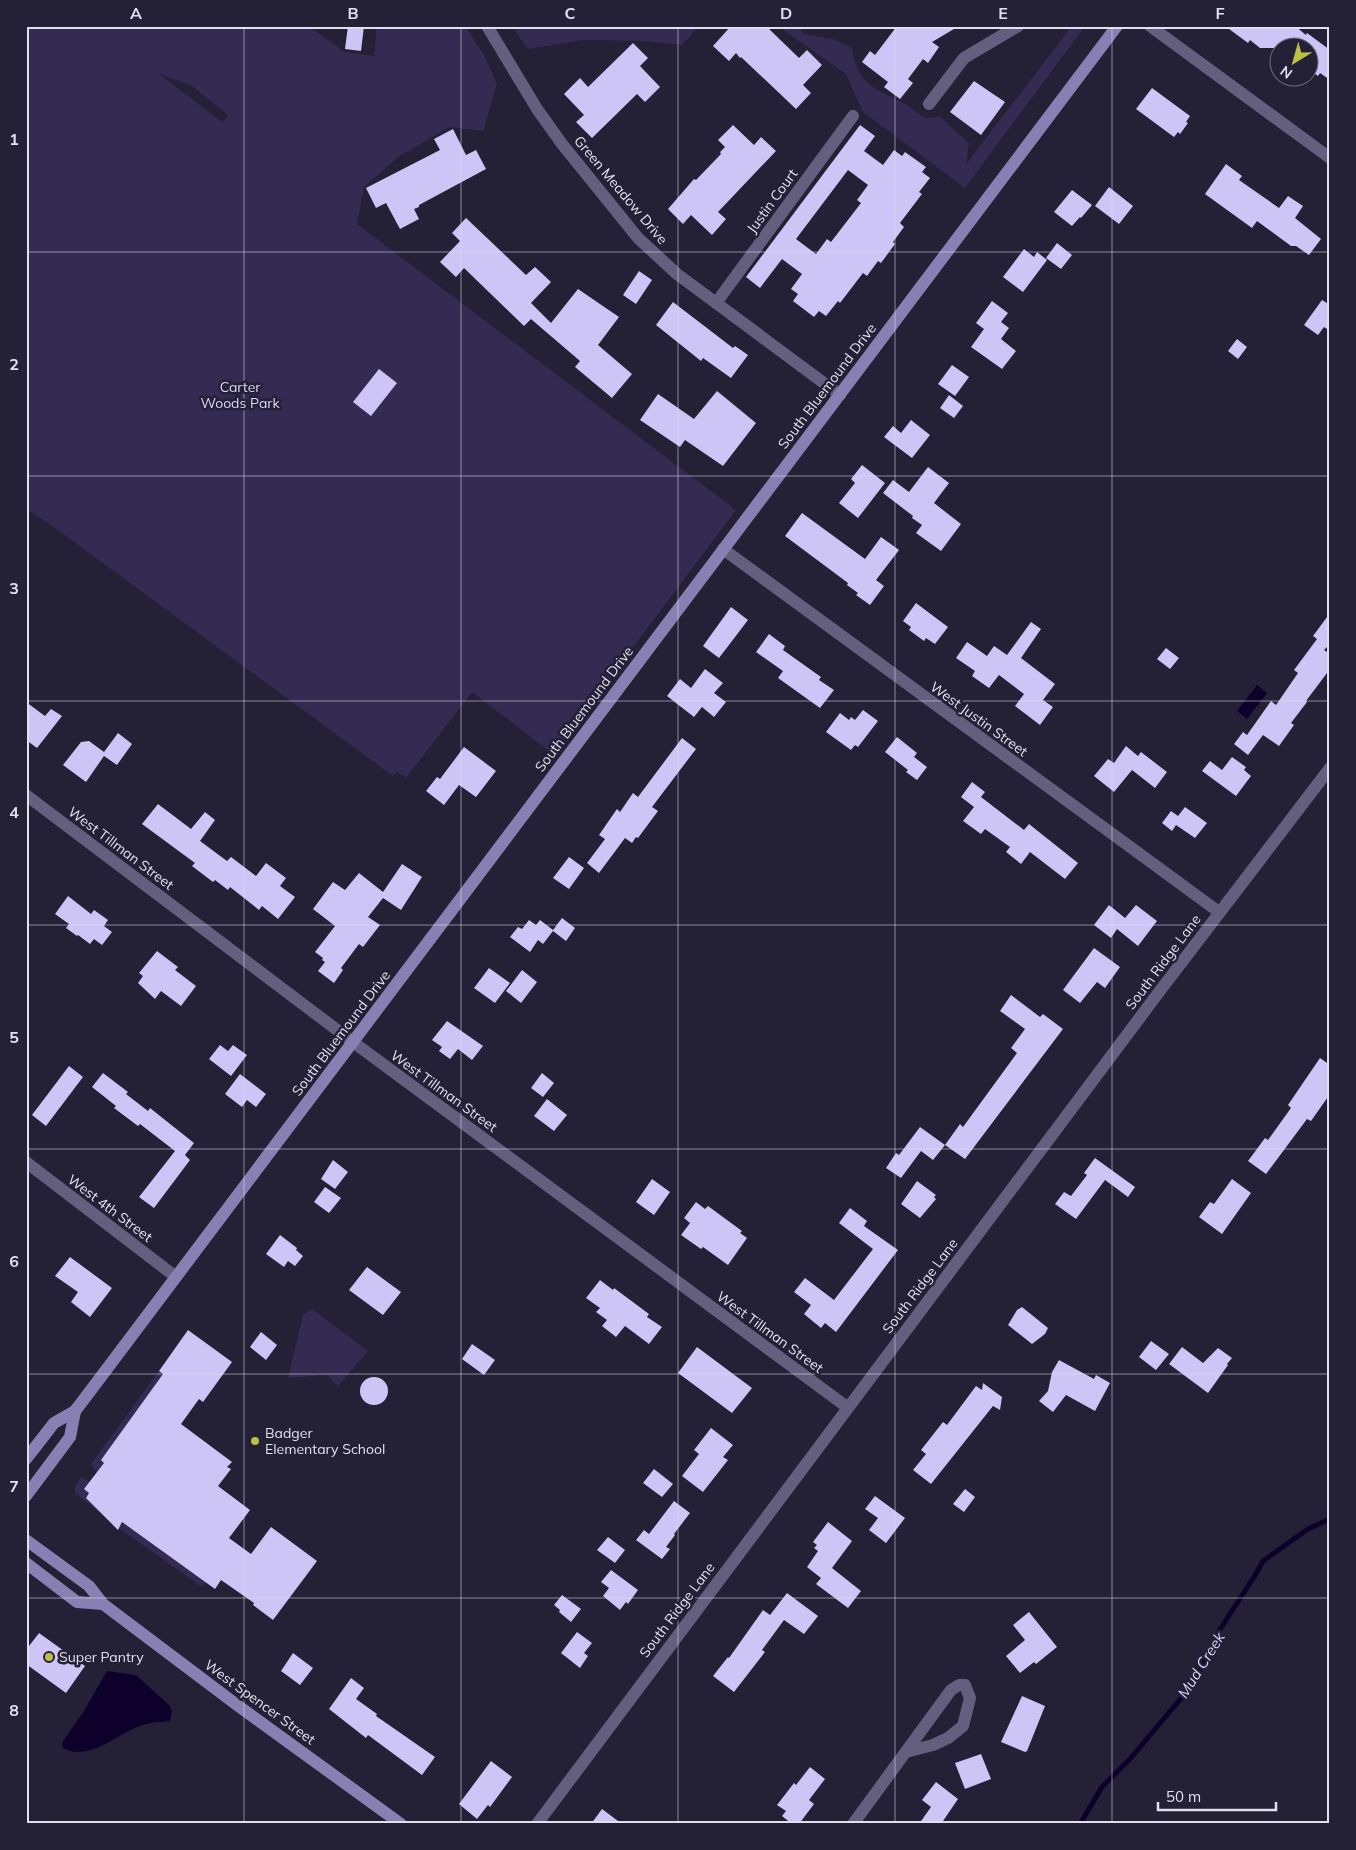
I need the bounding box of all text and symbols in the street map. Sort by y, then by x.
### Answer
text: A [130,3,142,23]
text: B [347,3,359,23]
text: C [565,3,576,23]
text: D [780,3,792,23]
text: E [998,3,1008,23]
text: F [1215,3,1225,23]
north arrow [1268,38,1318,88]
text: N [1277,62,1296,83]
text: 1 [9,129,19,149]
street label: Green Meadow Drive [570,132,672,248]
street label: Justin Court [743,165,801,237]
street label: South Bluemound Drive [774,320,880,452]
text: 2 [9,354,19,374]
park label: Carter Woods Park [200,378,280,412]
text: 3 [9,578,19,598]
street label: South Bluemound Drive [531,643,637,775]
street label: West Justin Street [927,678,1031,760]
text: 4 [9,802,19,822]
street label: West Tillman Street [65,802,177,894]
street label: South Ridge Lane [1121,911,1205,1013]
street label: South Bluemound Drive [288,967,394,1099]
text: 5 [9,1027,19,1047]
street label: West Tillman Street [387,1046,501,1136]
street label: West 4th Street [64,1170,156,1246]
street label: South Ridge Lane [878,1235,962,1337]
text: 6 [9,1251,19,1271]
street label: West Tillman Street [713,1287,827,1377]
place label: Badger Elementary School [265,1424,385,1458]
marker: Badger Elementary School [249,1435,261,1447]
text: 7 [9,1476,19,1496]
street label: South Ridge Lane [635,1559,719,1661]
water label: Mud Creek [1173,1627,1229,1701]
place label: Super Pantry [59,1648,144,1666]
marker: Super Pantry [43,1651,55,1663]
street label: West Spencer Street [201,1656,319,1748]
text: 8 [9,1700,19,1720]
scale bar [1158,1780,1276,1812]
text: 50 m [1166,1787,1201,1806]

